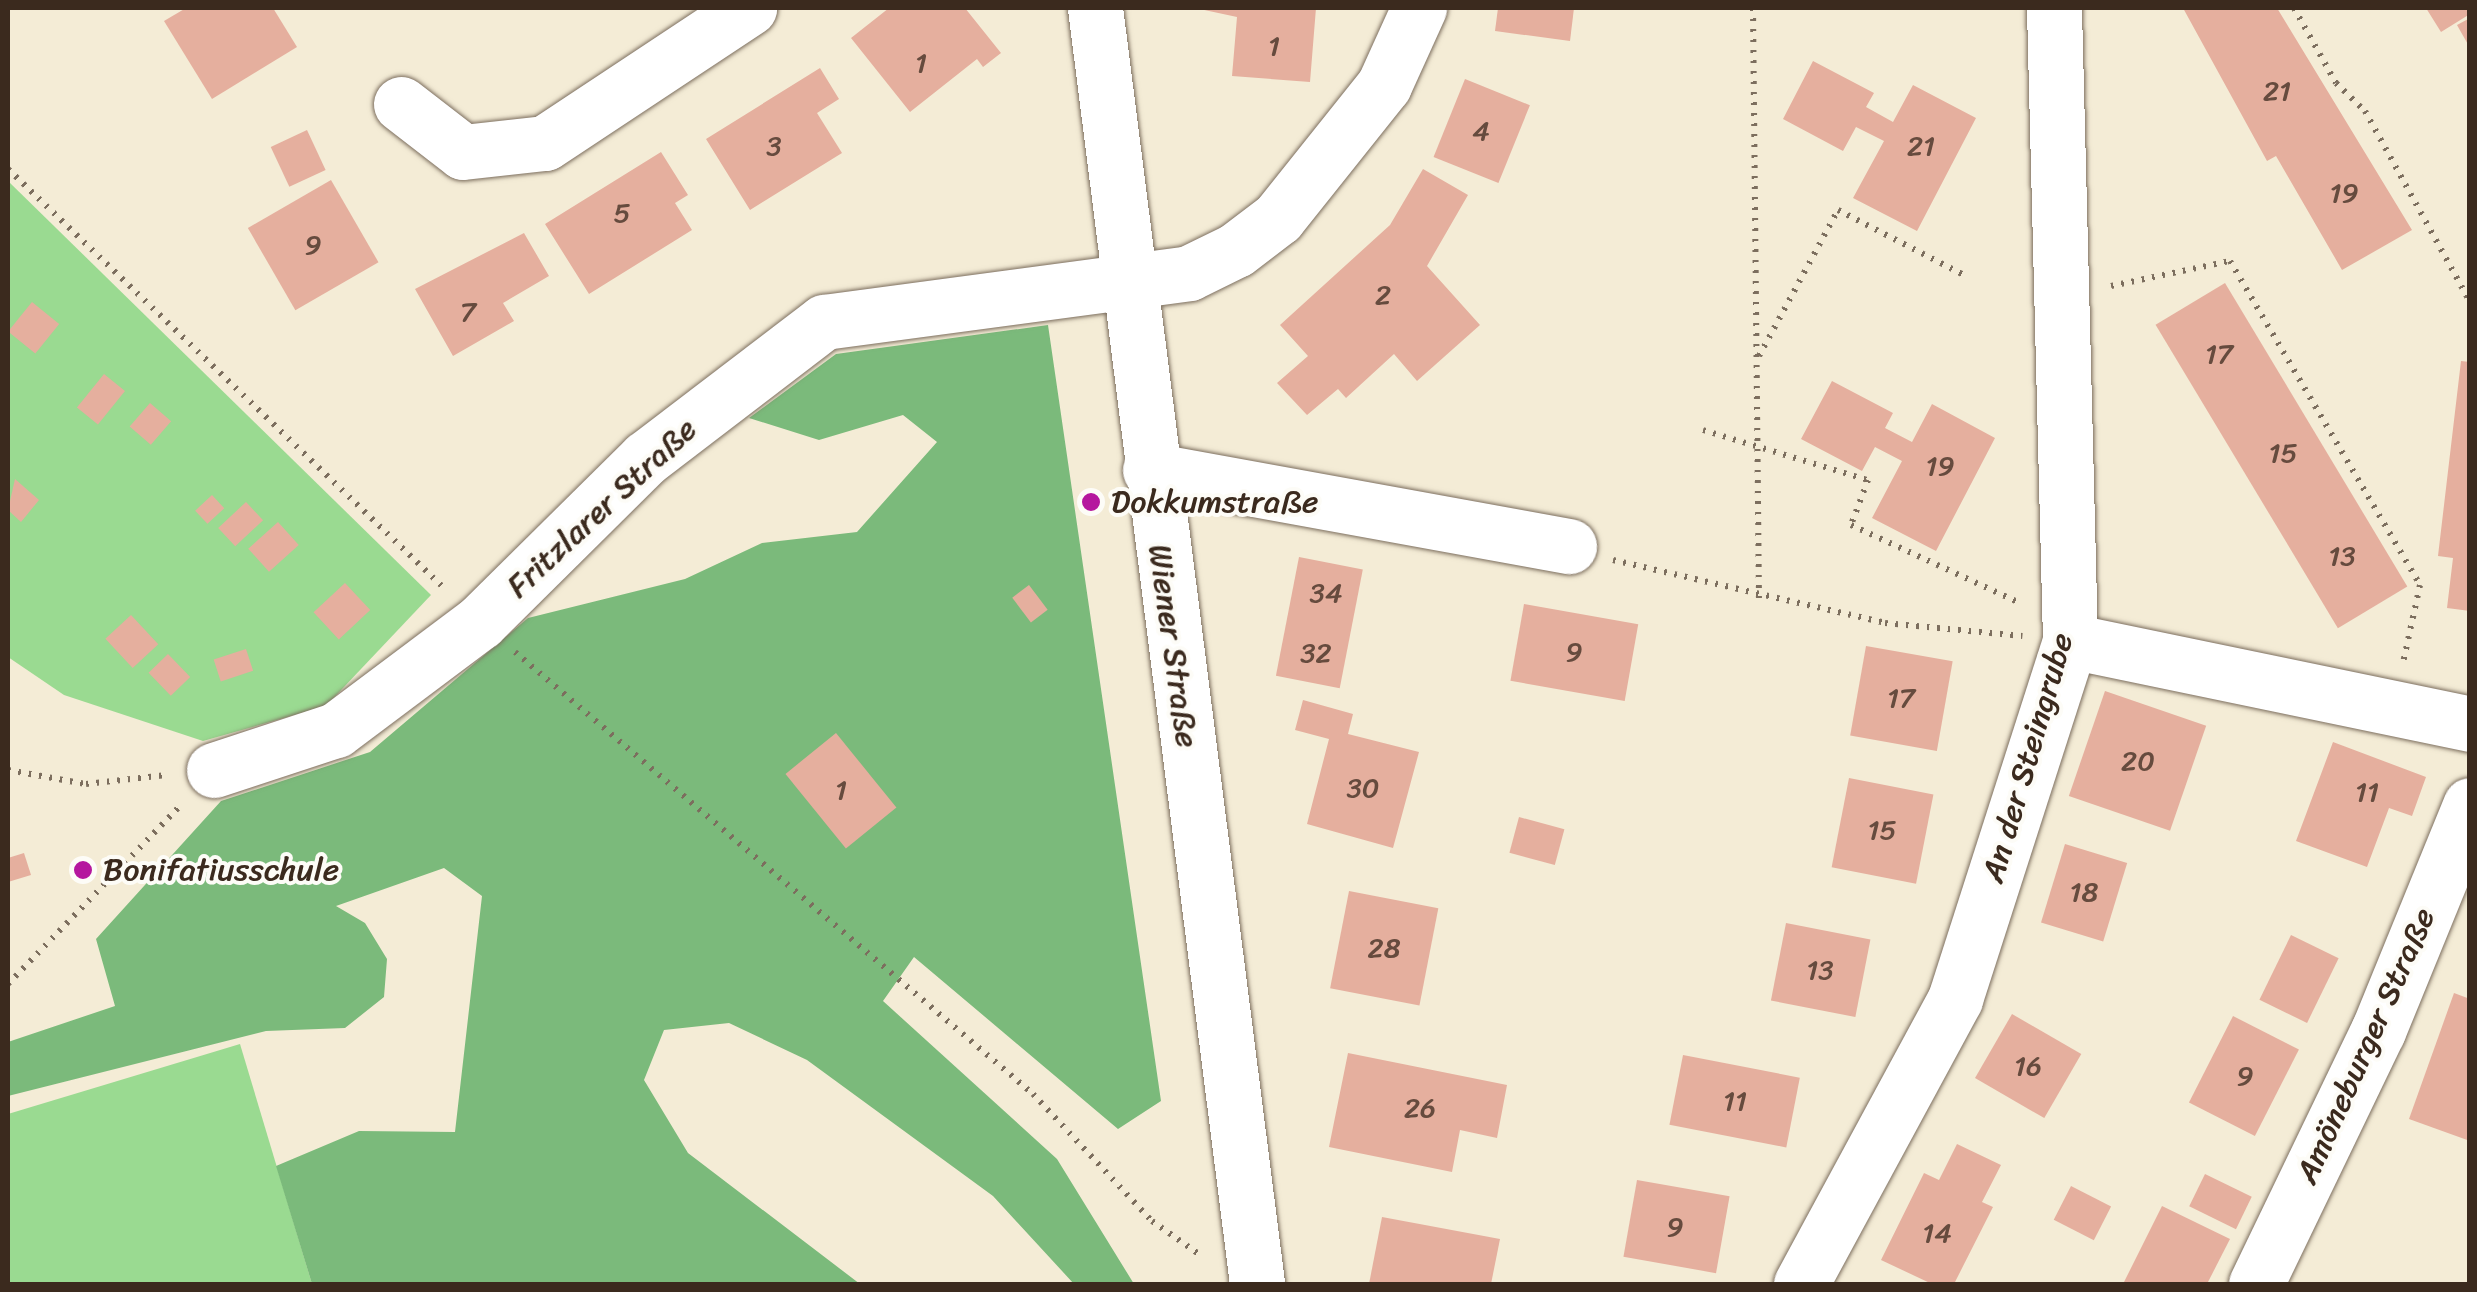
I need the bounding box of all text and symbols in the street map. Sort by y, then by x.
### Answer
house number: 1 [1268,29,1280,63]
house number: 1 [915,46,927,80]
house number: 21 [2263,74,2291,108]
house number: 4 [1472,114,1490,148]
house number: 3 [766,129,782,163]
house number: 21 [1907,129,1935,163]
house number: 19 [2329,176,2359,210]
house number: 5 [613,196,631,230]
house number: 9 [304,228,322,262]
house number: 2 [1375,278,1391,312]
house number: 7 [460,295,476,329]
house number: 17 [2205,337,2233,371]
street label: Fritzlarer Straße [499,410,705,606]
house number: 15 [2268,436,2298,470]
house number: 19 [1925,449,1955,483]
place label: Dokkumstraße [1111,483,1319,521]
marker: Dokkumstraße [1080,491,1102,513]
house number: 13 [2328,539,2356,573]
street label: Wiener Straße [1140,541,1206,751]
house number: 34 [1310,576,1342,610]
street label: An der Steingrube [1974,629,2082,887]
house number: 9 [1565,635,1583,669]
house number: 32 [1300,636,1332,670]
house number: 17 [1887,681,1915,715]
house number: 20 [2121,744,2155,778]
house number: 30 [1346,771,1380,805]
house number: 1 [835,773,847,807]
house number: 11 [2355,775,2379,809]
house number: 15 [1867,813,1897,847]
place label: Bonifatiusschule [103,851,339,889]
marker: Bonifatiusschule [72,859,94,881]
house number: 18 [2070,875,2098,909]
street label: Amöneburger Straße [2288,902,2444,1190]
house number: 28 [1367,931,1401,965]
house number: 13 [1806,953,1834,987]
house number: 16 [2014,1049,2042,1083]
house number: 9 [2236,1059,2254,1093]
house number: 11 [1723,1084,1747,1118]
house number: 26 [1404,1091,1436,1125]
house number: 9 [1666,1210,1684,1244]
house number: 14 [1922,1216,1952,1250]

